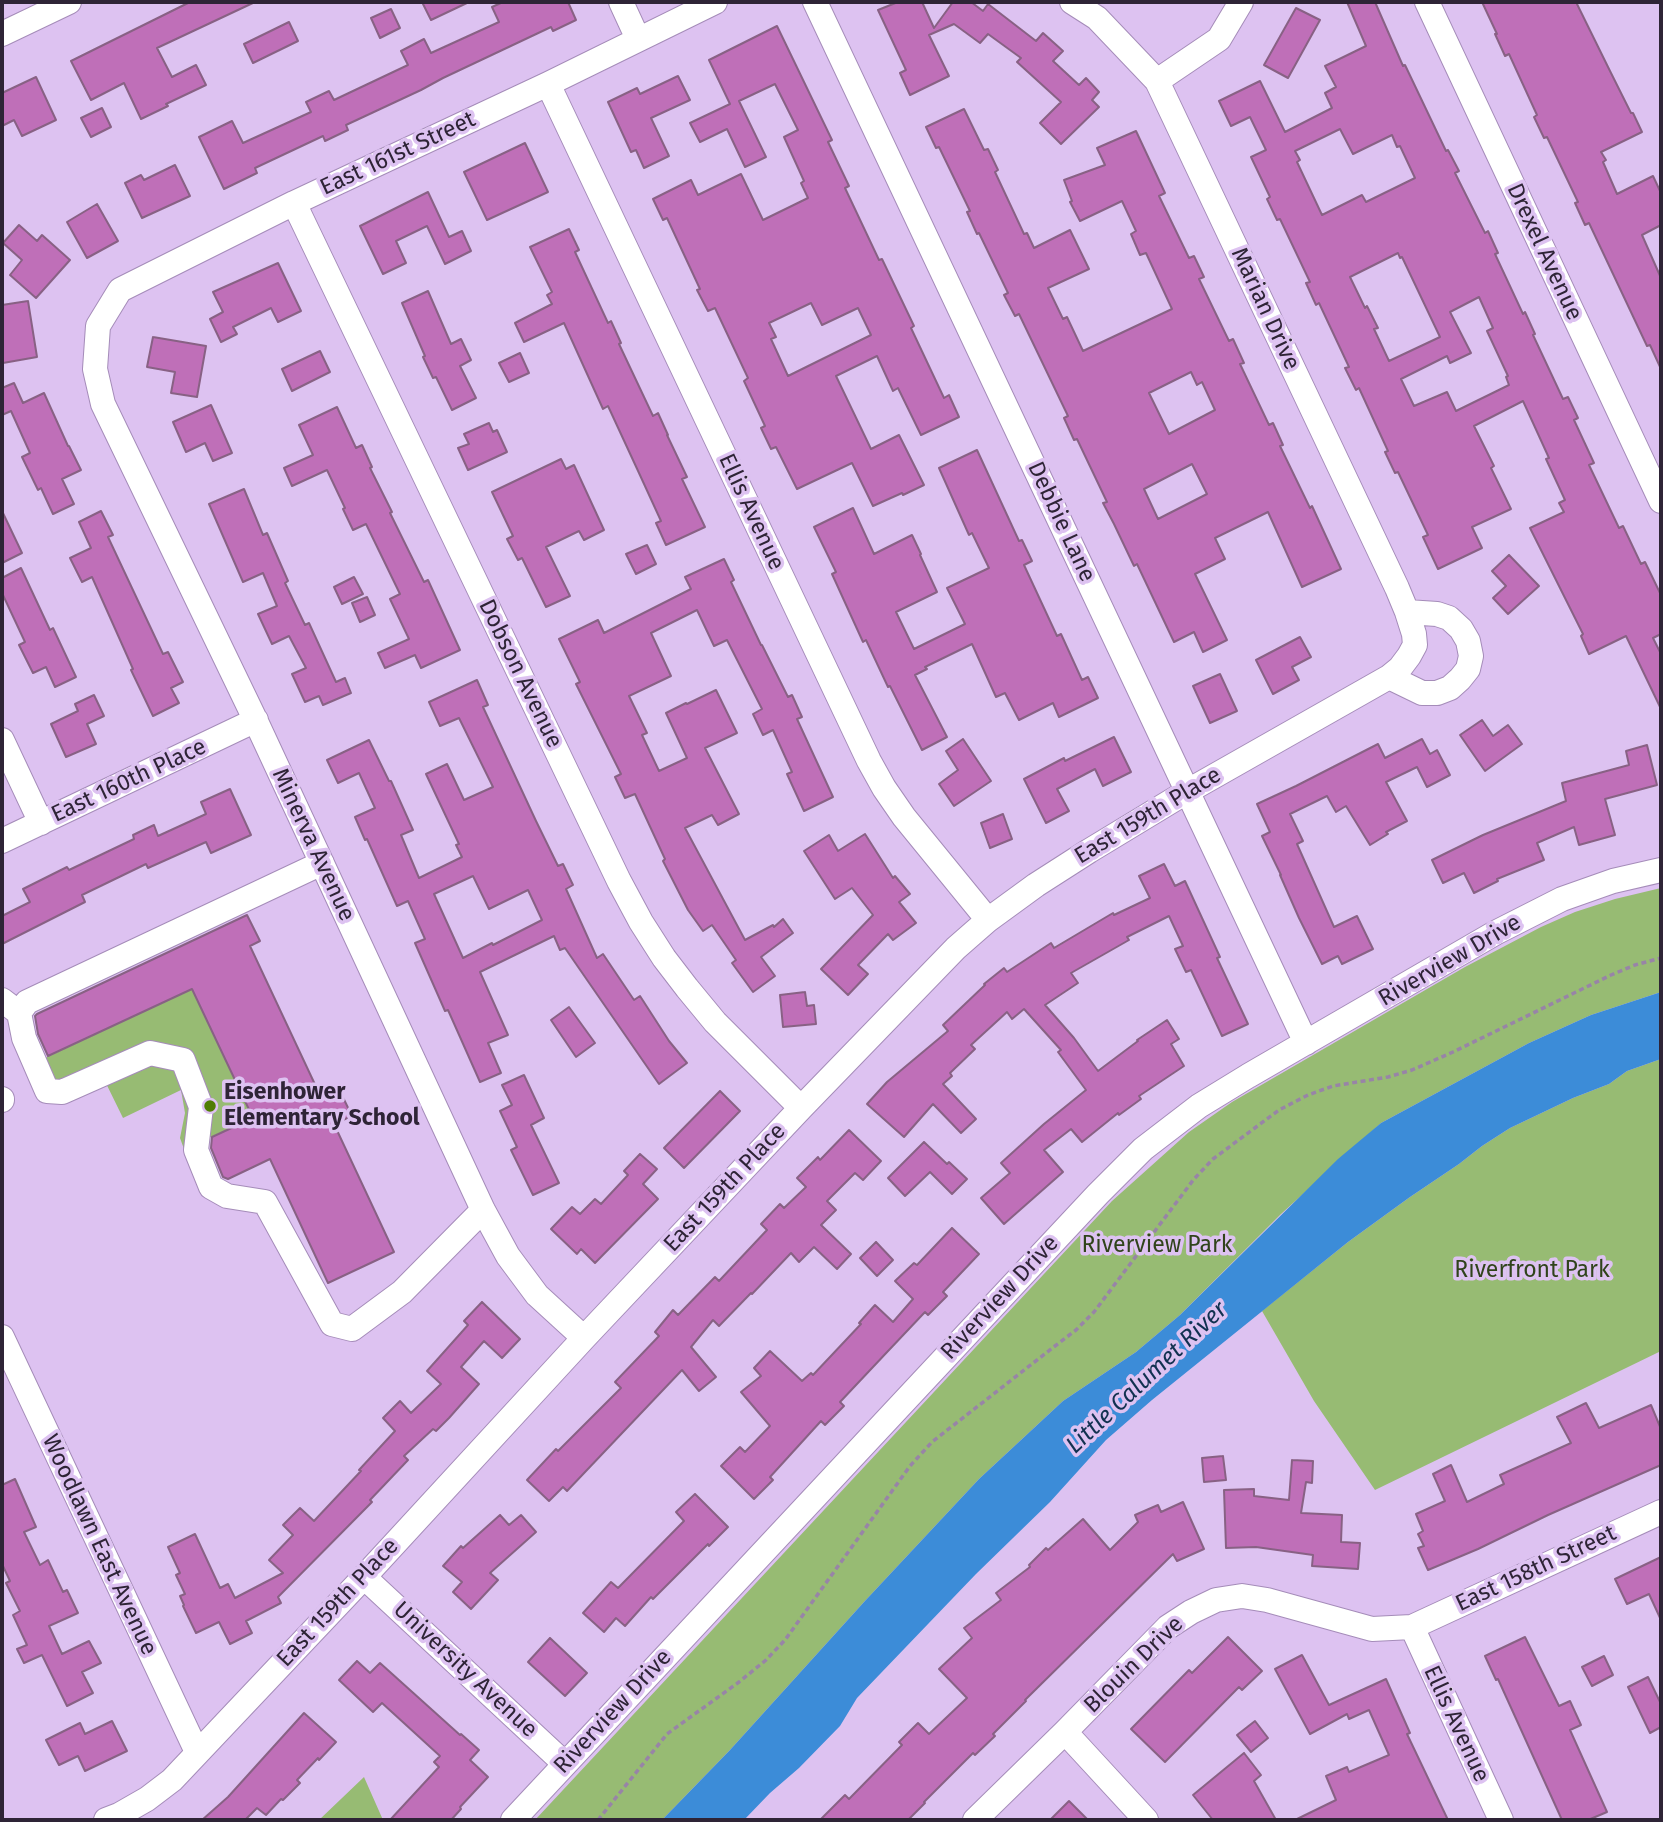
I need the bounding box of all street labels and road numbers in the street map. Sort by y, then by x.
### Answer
street label: East 161st Street [316,106,480,202]
street label: Drexel Avenue [1500,179,1588,325]
street label: Marian Drive [1225,243,1305,375]
street label: Ellis Avenue [712,449,790,575]
street label: Debbie Lane [1021,457,1101,587]
street label: Dobson Avenue [472,595,568,753]
street label: East 160th Place [47,733,211,829]
street label: East 159th Place [1070,761,1226,871]
street label: Minerva Avenue [266,764,360,926]
street label: Riverview Drive [1374,909,1526,1013]
street label: East 159th Place [658,1118,792,1258]
street label: Riverview Drive [935,1230,1065,1366]
street label: Woodlawn East Avenue [36,1430,162,1660]
street label: East 158th Street [1451,1520,1621,1618]
street label: East 159th Place [271,1533,405,1673]
street label: University Avenue [387,1596,543,1744]
street label: Blouin Drive [1079,1611,1189,1719]
street label: Riverview Drive [548,1644,678,1780]
street label: Ellis Avenue [1417,1661,1495,1787]

